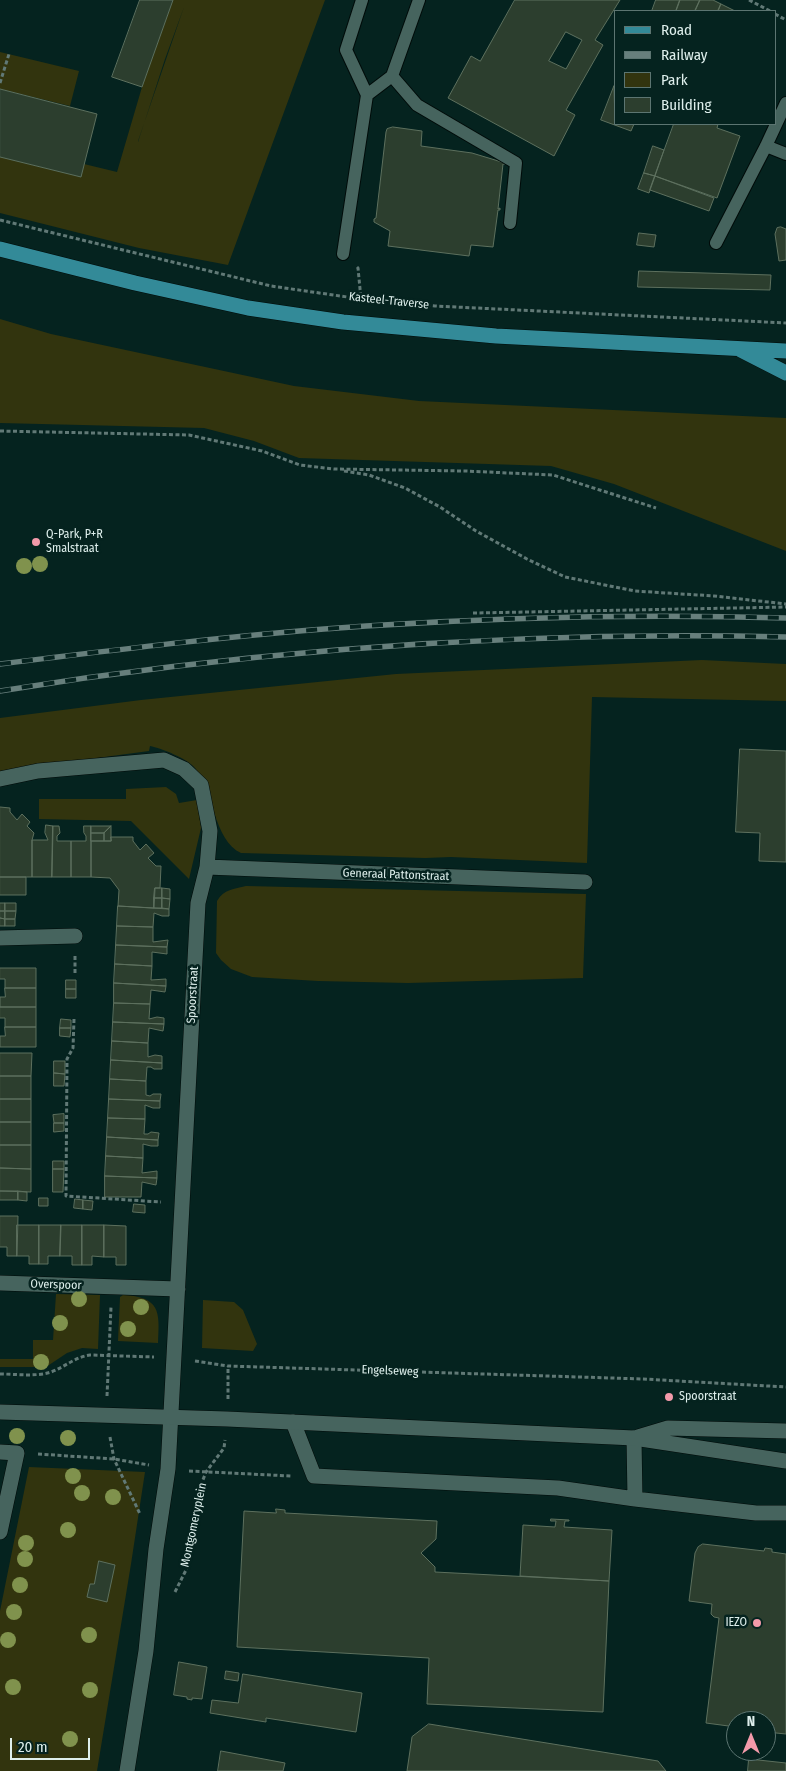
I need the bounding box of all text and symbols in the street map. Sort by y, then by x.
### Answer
legend [614,10,776,125]
text: Road [661,21,692,39]
text: Railway [661,46,708,64]
text: Park [661,71,688,89]
text: Building [661,96,712,114]
street label: Kasteel-Traverse [348,290,430,312]
place label: Q-Park, P+R Smalstraat [46,528,103,556]
marker: Q-Park, P+R Smalstraat [30,536,42,548]
street label: Generaal Pattonstraat [342,866,450,884]
street label: Spoorstraat [184,966,202,1024]
street label: Overspoor [30,1277,82,1293]
street label: Engelseweg [361,1363,419,1379]
place label: Spoorstraat [679,1390,736,1404]
marker: Spoorstraat [663,1391,675,1403]
street label: Montgomeryplein [178,1481,210,1569]
place label: IEZO [725,1616,747,1630]
marker: IEZO [751,1617,763,1629]
north arrow [726,1711,776,1761]
text: N [747,1713,755,1730]
scale bar [12,1728,92,1760]
text: 20 m [18,1738,48,1756]

